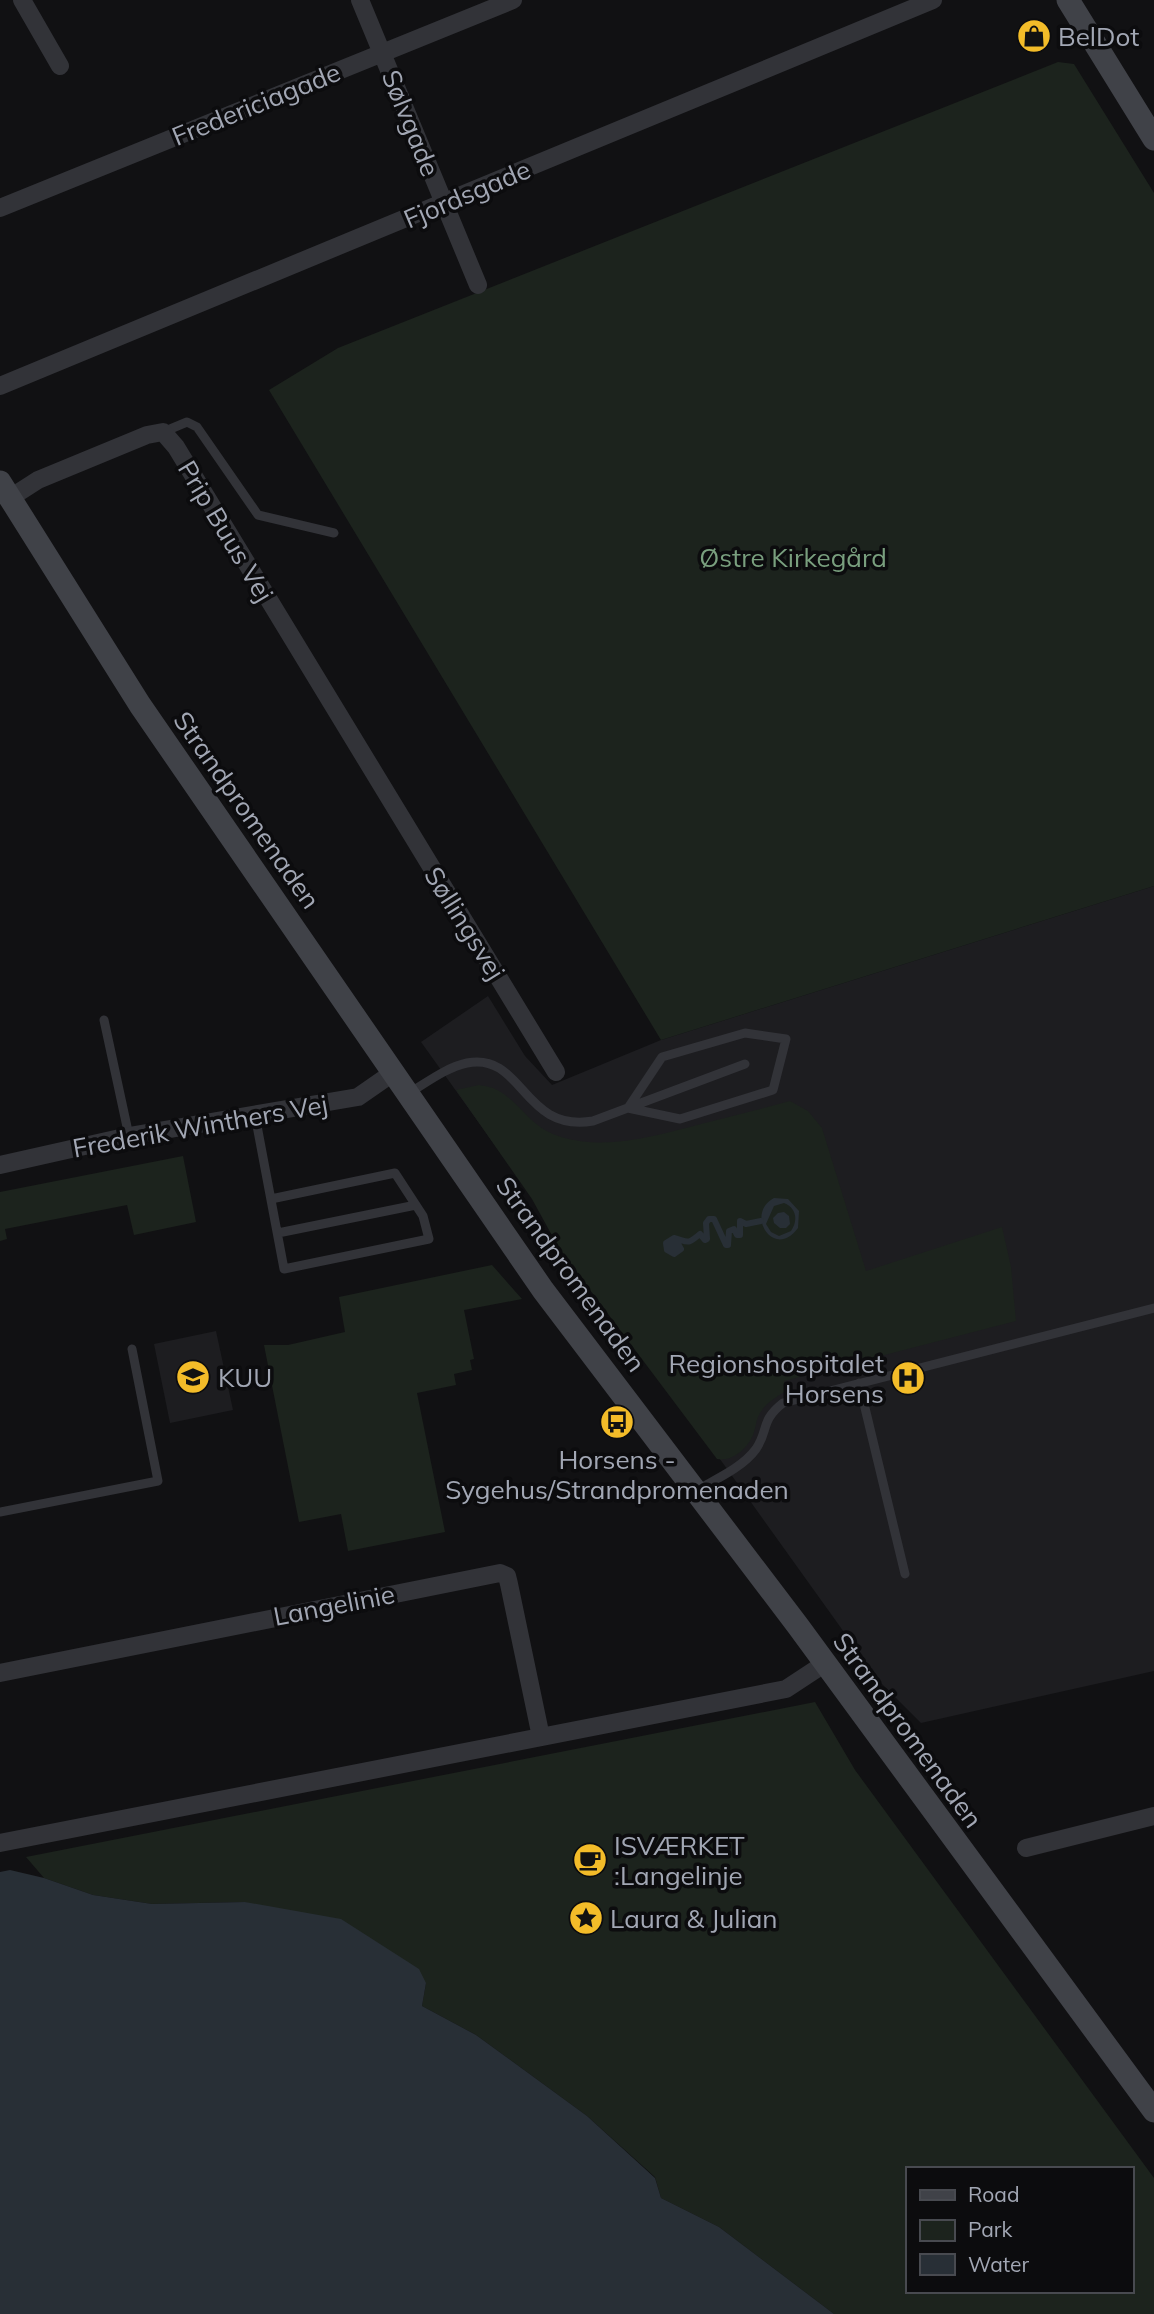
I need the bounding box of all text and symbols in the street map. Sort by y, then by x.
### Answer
shop icon: BelDot [1015,17,1053,55]
place label: BelDot [1058,20,1139,53]
street label: Fredericiagade [167,55,345,153]
street label: Sølvgade [375,65,447,181]
street label: Fjordsgade [399,153,535,235]
street label: Prip Buus Vej [171,454,281,608]
park label: Østre Kirkegård [699,541,887,574]
street label: Strandpromenaden [167,705,327,915]
street label: Søllingsvej [417,860,513,986]
street label: Frederik Winthers Vej [70,1087,330,1165]
street label: Strandpromenaden [489,1170,653,1378]
place label: Regionshospitalet Horsens [668,1347,884,1410]
school or university icon: KUU [174,1358,212,1396]
hospital icon: Regionshospitalet Horsens [889,1359,927,1397]
place label: KUU [218,1361,272,1394]
bus stop icon: Horsens - Sygehus/Strandpromenaden [598,1403,636,1441]
place label: Horsens - Sygehus/Strandpromenaden [445,1443,789,1506]
street label: Langelinie [271,1577,397,1633]
street label: Strandpromenaden [826,1626,990,1834]
place label: ISVÆRKET :Langelinje [614,1829,745,1892]
cafe icon: ISVÆRKET :Langelinje [571,1841,609,1879]
place icon: Laura & Julian [567,1899,605,1937]
place label: Laura & Julian [610,1902,777,1935]
legend [906,2167,1133,2293]
text: Road [968,2181,1019,2207]
text: Park [968,2216,1012,2242]
text: Water [968,2251,1029,2277]

